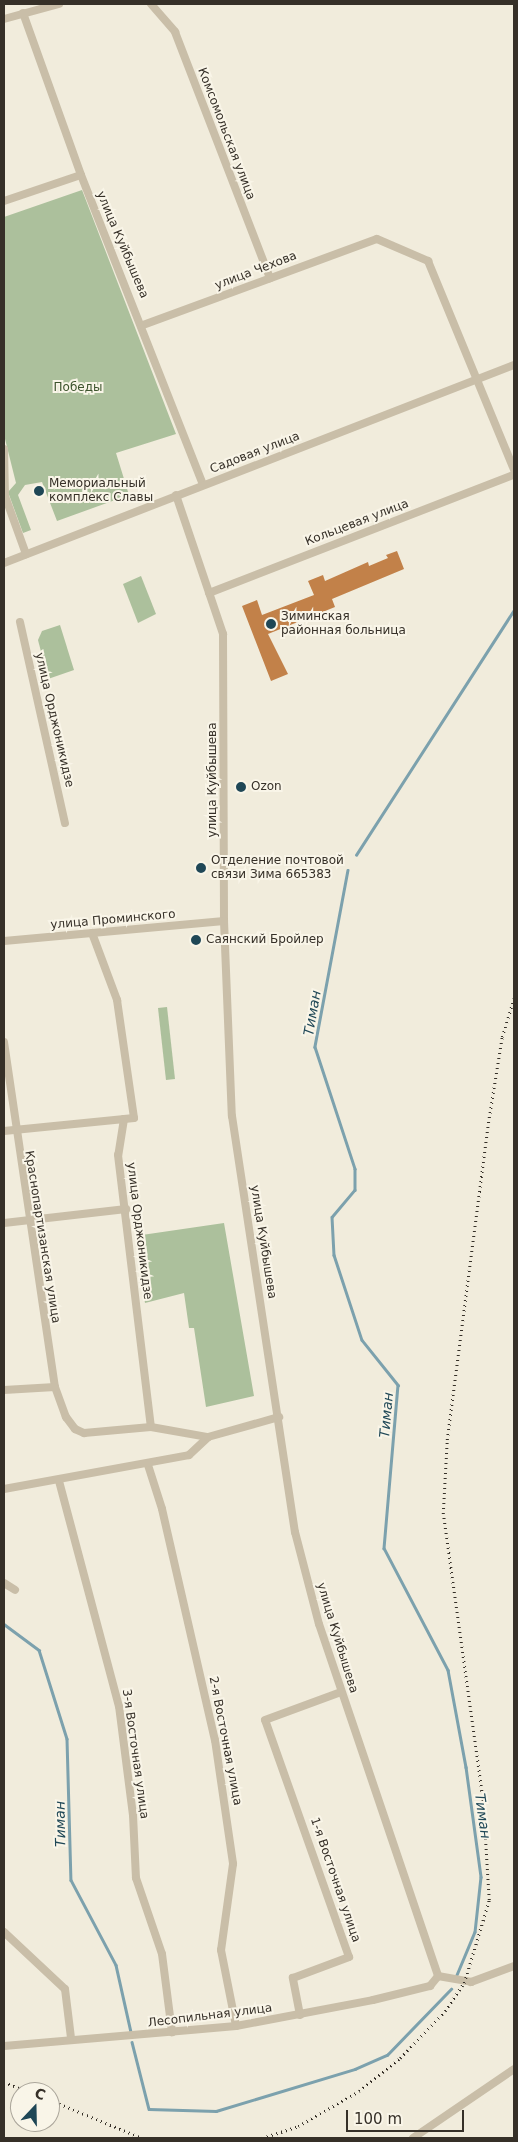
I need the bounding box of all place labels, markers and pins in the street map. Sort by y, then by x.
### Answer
place label: Мемориальный комплекс Славы [49,477,153,505]
marker: Мемориальный комплекс Славы [33,485,45,497]
place label: Зиминская районная больница [281,610,406,638]
marker: Зиминская районная больница [265,618,277,630]
place label: Ozon [251,780,282,794]
marker: Ozon [235,781,247,793]
place label: Отделение почтовой связи Зима 665383 [211,854,344,882]
marker: Отделение почтовой связи Зима 665383 [195,862,207,874]
place label: Саянский Бройлер [206,933,324,947]
marker: Саянский Бройлер [190,934,202,946]

